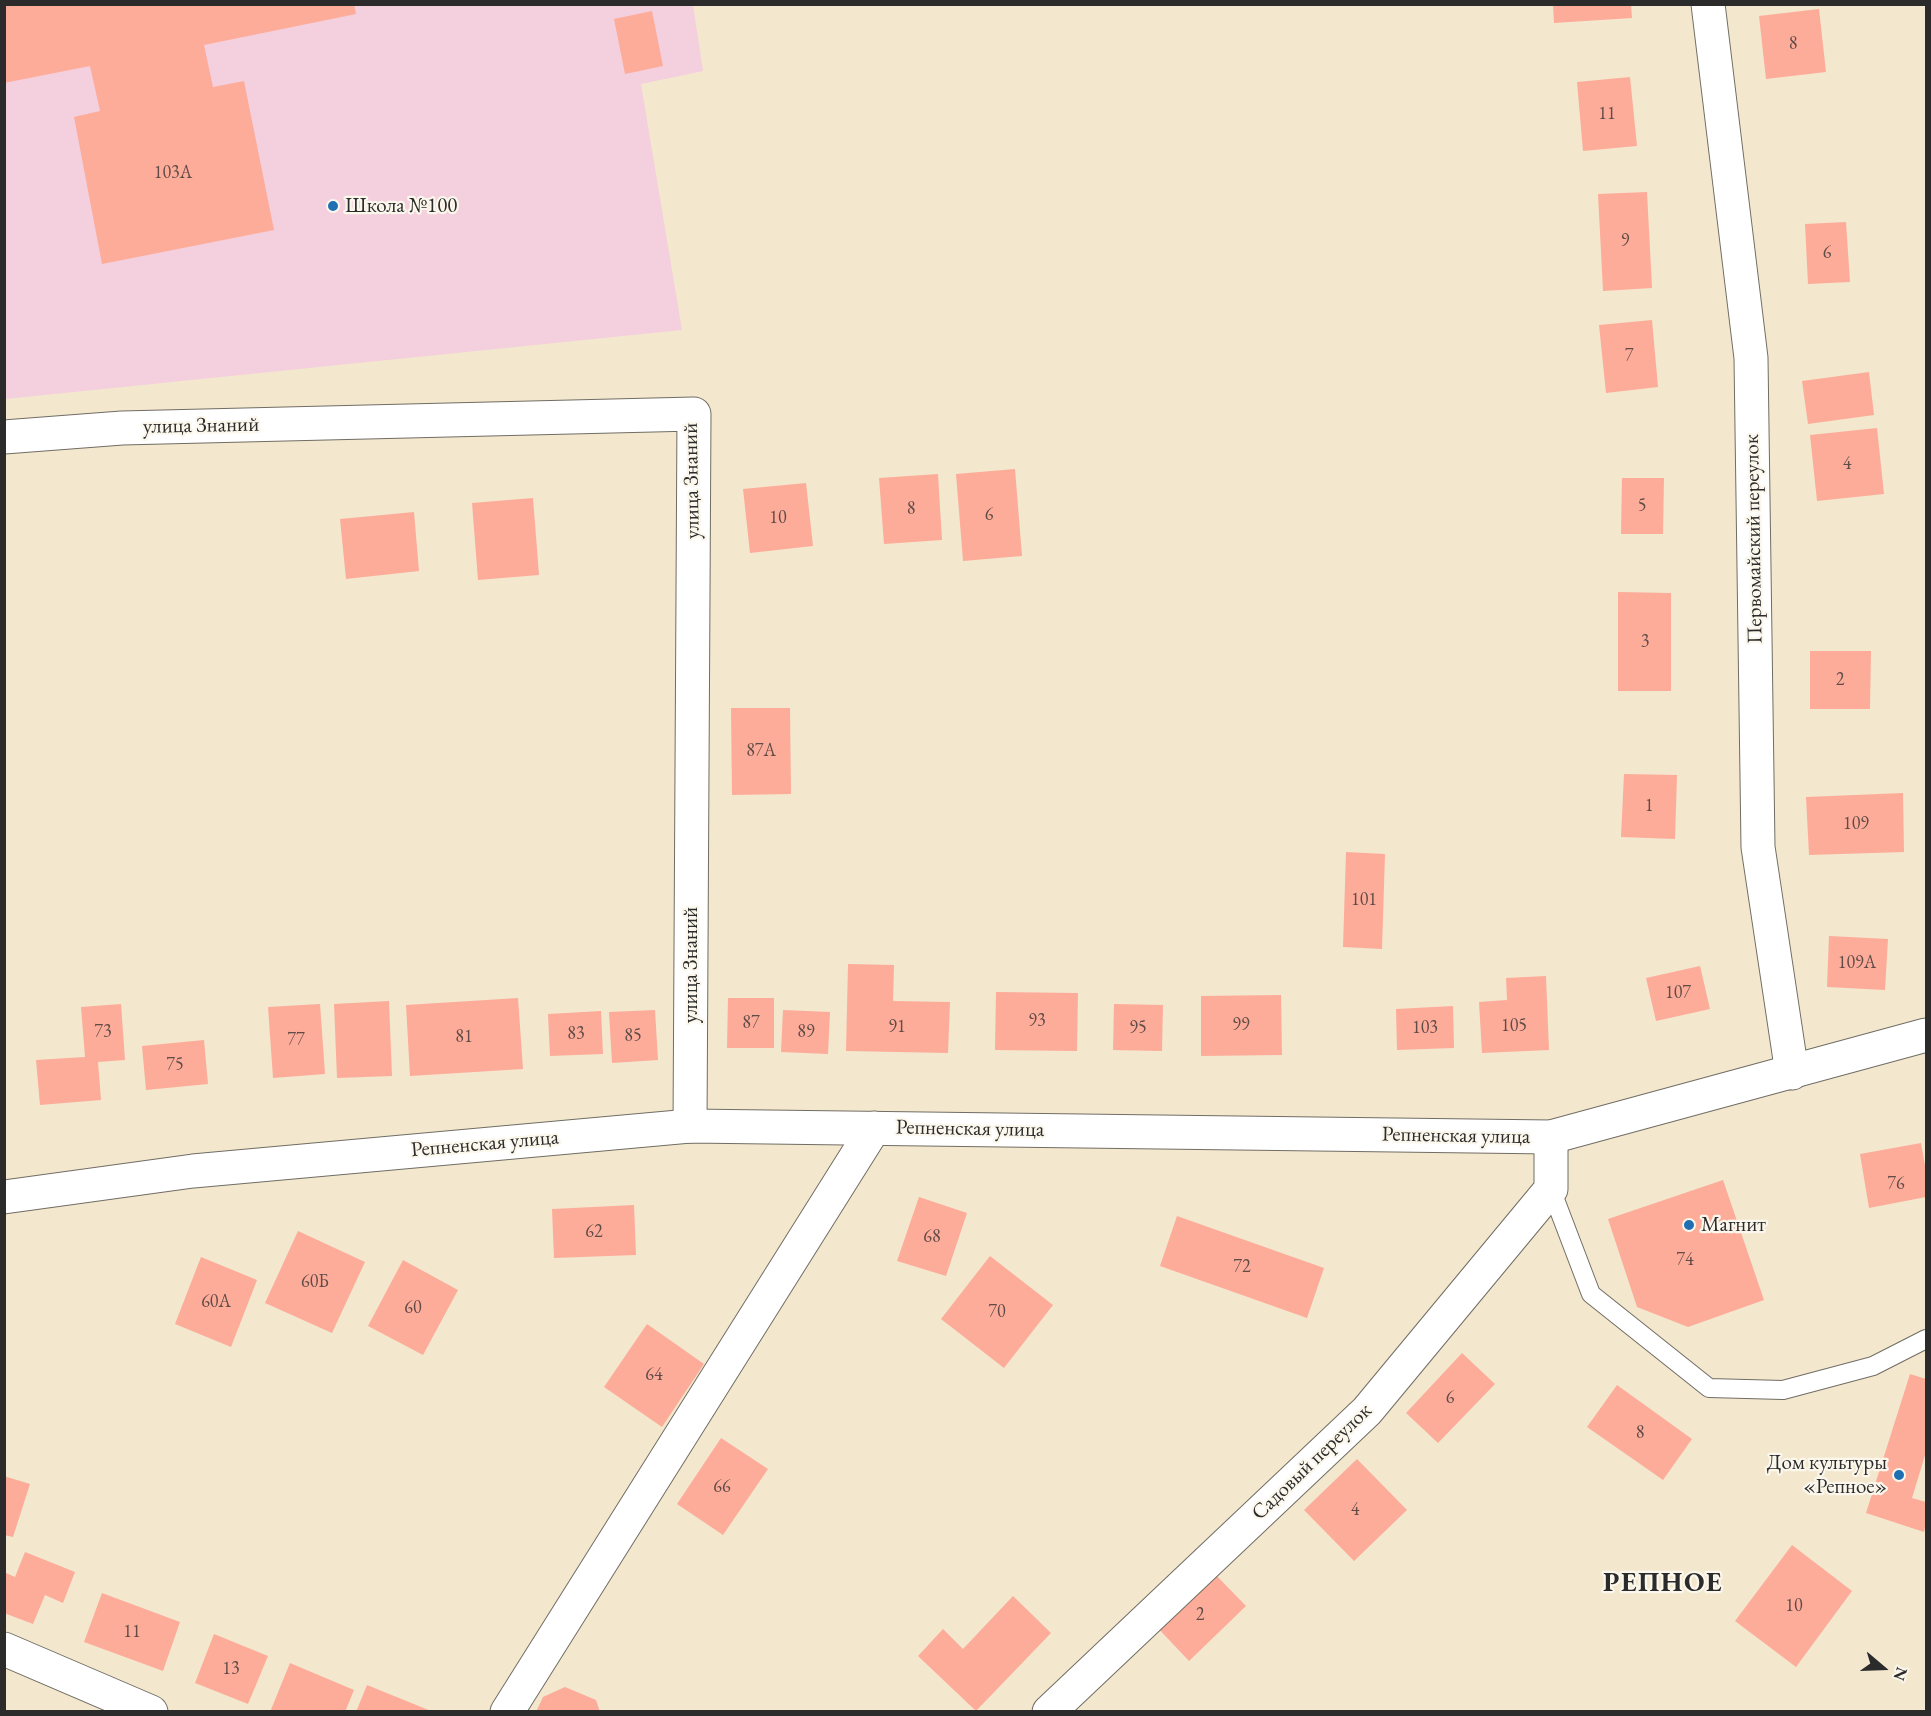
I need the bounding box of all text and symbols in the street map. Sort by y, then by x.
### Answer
house number: 8 [1789,33,1797,55]
house number: 11 [1598,103,1616,125]
house number: 103А [154,162,192,184]
place label: Школа №100 [345,193,457,219]
marker: Школа №100 [326,199,340,213]
house number: 9 [1621,230,1629,252]
house number: 6 [1823,242,1831,264]
house number: 7 [1625,345,1633,367]
street label: улица Знаний [143,412,259,440]
street label: улица Знаний [678,423,706,539]
street label: Первомайский переулок [1740,434,1768,644]
house number: 4 [1843,453,1851,475]
house number: 5 [1638,495,1646,517]
house number: 8 [907,498,915,520]
house number: 6 [985,504,993,526]
house number: 10 [769,507,787,529]
house number: 3 [1641,631,1649,653]
house number: 2 [1836,669,1844,691]
house number: 87А [746,740,776,762]
house number: 1 [1645,795,1653,817]
house number: 109 [1843,813,1869,835]
house number: 101 [1351,889,1377,911]
street label: улица Знаний [678,907,704,1023]
house number: 109А [1838,952,1876,974]
house number: 107 [1665,982,1691,1004]
house number: 93 [1028,1010,1046,1032]
house number: 87 [742,1012,760,1034]
house number: 99 [1232,1014,1250,1036]
house number: 105 [1501,1015,1527,1037]
house number: 91 [888,1016,906,1038]
house number: 95 [1129,1017,1147,1039]
house number: 103 [1412,1017,1438,1039]
house number: 73 [94,1021,112,1043]
house number: 89 [797,1021,815,1043]
house number: 83 [567,1023,585,1045]
house number: 85 [624,1025,642,1047]
house number: 81 [455,1026,473,1048]
house number: 77 [287,1029,305,1051]
house number: 75 [166,1054,184,1076]
street label: Репненская улица [896,1115,1044,1143]
street label: Репненская улица [1382,1122,1530,1150]
street label: Репненская улица [410,1125,560,1163]
house number: 76 [1887,1173,1905,1195]
place label: Магнит [1701,1212,1766,1238]
marker: Магнит [1682,1218,1696,1232]
house number: 62 [585,1221,603,1243]
house number: 68 [923,1226,941,1248]
house number: 74 [1676,1249,1694,1271]
house number: 72 [1233,1256,1251,1278]
house number: 60Б [301,1271,329,1293]
house number: 60А [201,1291,231,1313]
house number: 60 [404,1297,422,1319]
house number: 70 [988,1301,1006,1323]
house number: 64 [645,1364,663,1386]
house number: 6 [1446,1387,1454,1409]
street label: Садовый переулок [1247,1398,1377,1526]
house number: 8 [1636,1422,1644,1444]
place label: Дом культуры «Репное» [1767,1450,1887,1500]
marker: Дом культуры «Репное» [1892,1468,1906,1482]
house number: 66 [713,1476,731,1498]
house number: 4 [1351,1499,1359,1521]
district label: РЕПНОЕ [1603,1568,1723,1600]
house number: 10 [1785,1595,1803,1617]
house number: 2 [1196,1604,1204,1626]
house number: 11 [123,1621,141,1643]
north arrow [1853,1638,1913,1698]
house number: 13 [222,1658,240,1680]
text: N [1888,1664,1913,1684]

